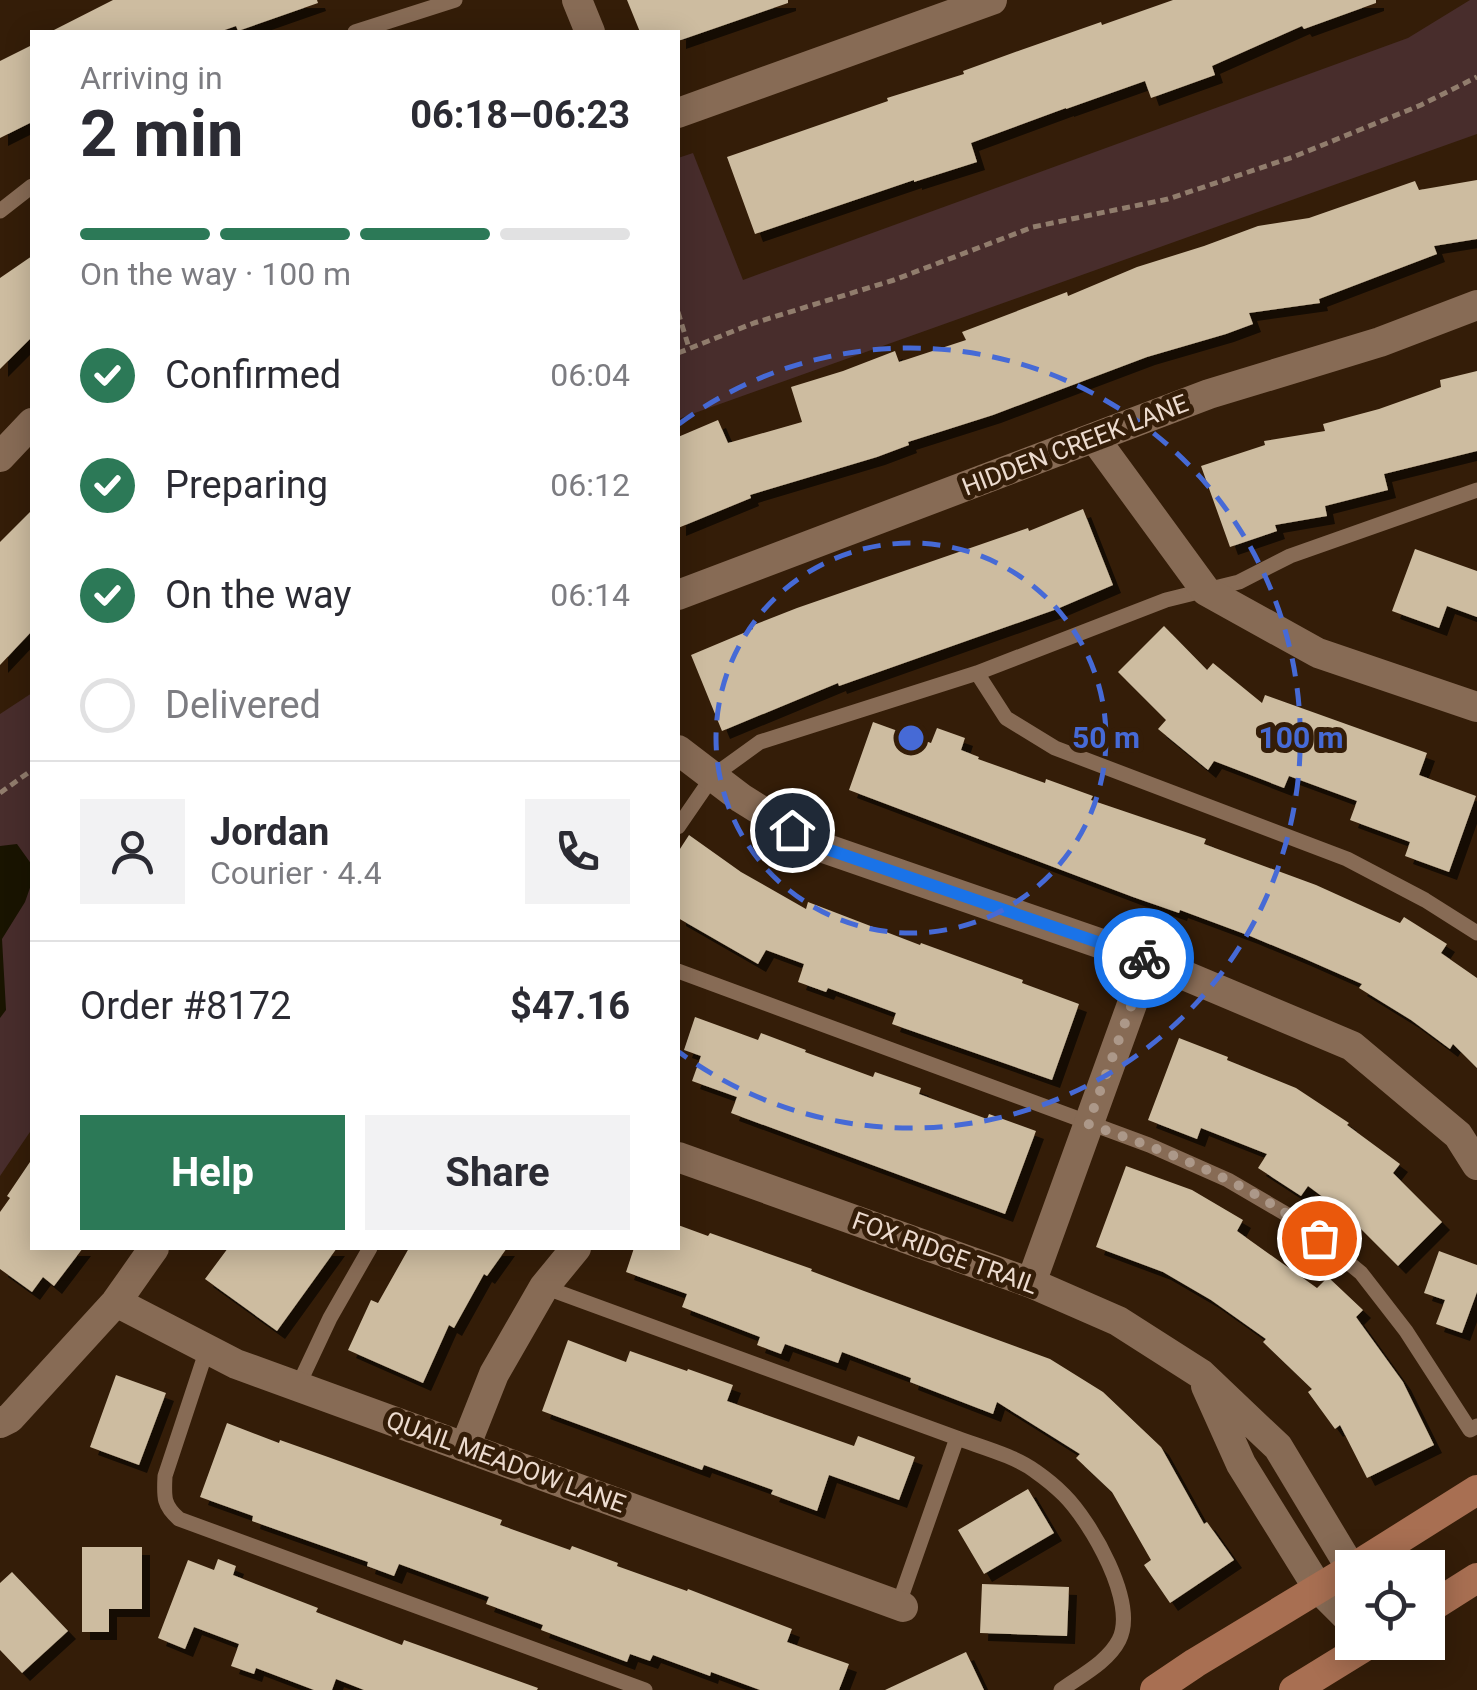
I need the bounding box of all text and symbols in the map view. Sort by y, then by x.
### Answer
text: Arriving in [80,59,223,97]
text: 06:18–06:23 [410,93,630,137]
text: 2 min [80,96,243,172]
text: On the way · 100 m [80,255,351,293]
icon: check [80,348,135,403]
text: Confirmed [165,353,341,397]
text: 06:04 [550,356,630,394]
street label: HIDDEN CREEK LANE [958,389,1192,501]
icon: check [80,458,135,513]
text: Preparing [165,463,328,507]
text: 06:12 [550,466,630,504]
icon: check [80,568,135,623]
text: On the way [165,573,351,617]
text: 06:14 [550,576,630,614]
text: Delivered [165,683,321,727]
centre of rings [893,720,929,756]
text: 50 m [1072,720,1140,755]
text: 100 m [1258,720,1344,755]
pin [750,788,835,873]
button: person [80,799,185,904]
button: phone [525,799,630,904]
icon: home [765,803,820,858]
text: Jordan [210,810,329,854]
text: Courier · 4.4 [210,854,382,892]
courier [1094,908,1194,1008]
icon: bike [1117,931,1172,986]
text: Order #8172 [80,984,291,1028]
text: $47.16 [510,984,630,1028]
button: Help [80,1115,345,1230]
button: Share [365,1115,630,1230]
pin [1277,1196,1362,1281]
street label: FOX RIDGE TRAIL [848,1206,1042,1300]
icon: bag [1292,1211,1347,1266]
street label: QUAIL MEADOW LANE [382,1405,630,1519]
map controls [1335,1550,1445,1660]
button: locate [1335,1550,1445,1660]

